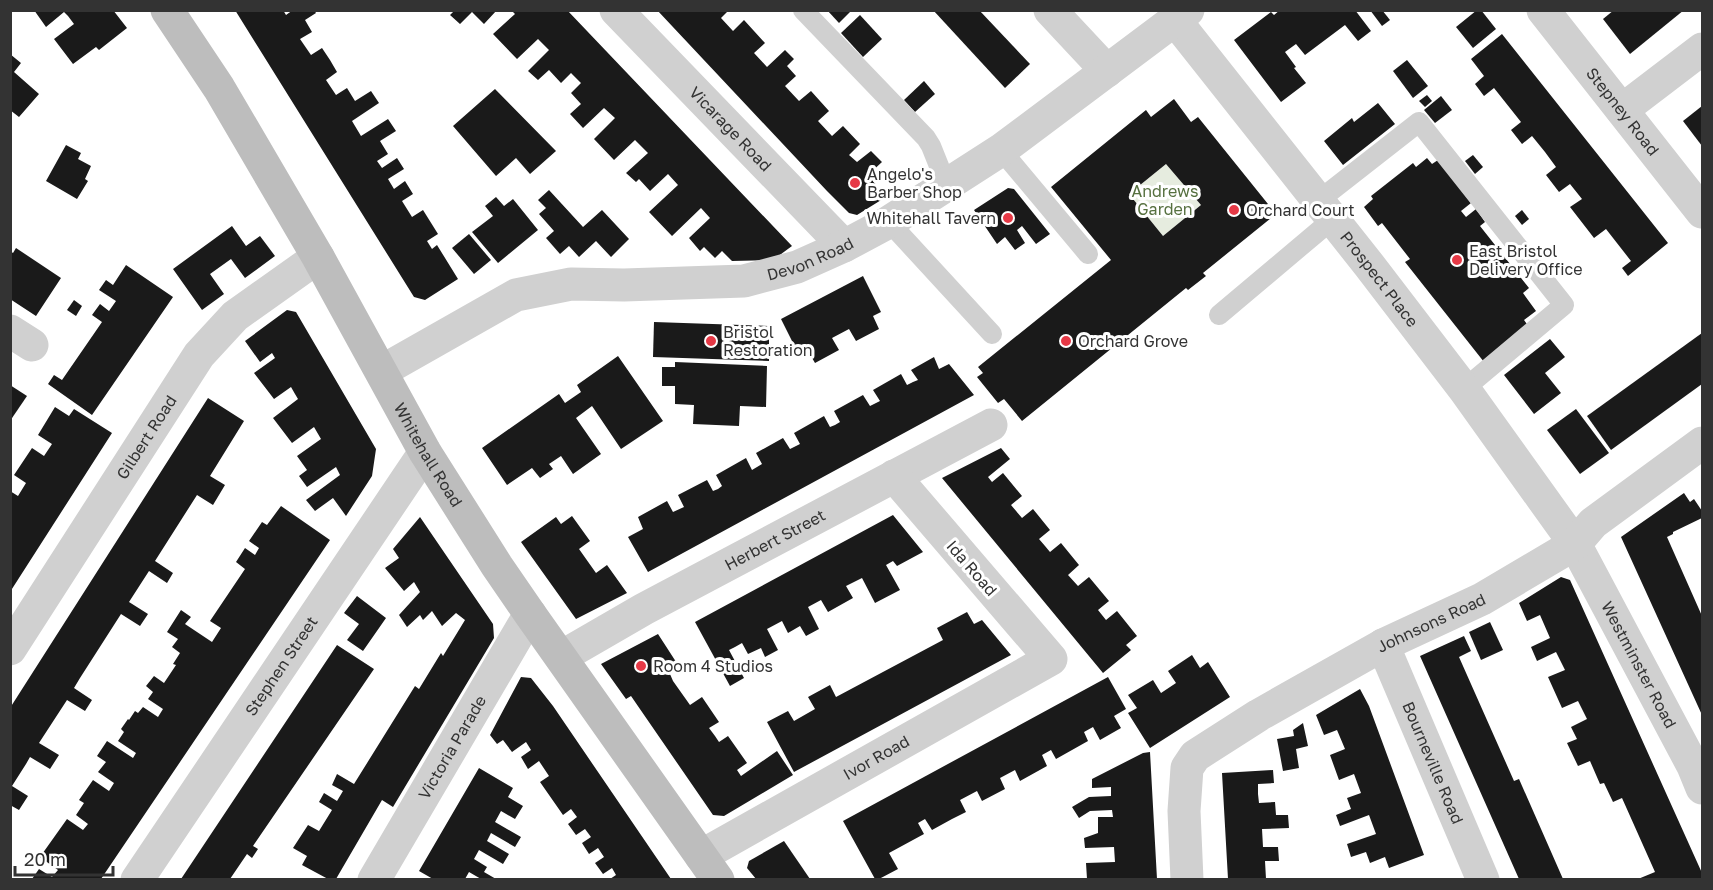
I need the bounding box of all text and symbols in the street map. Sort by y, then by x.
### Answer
street label: Stepney Road [1582,63,1664,159]
street label: Vicarage Road [685,82,776,175]
place label: Angelo's Barber Shop [867,164,962,202]
marker: Angelo's Barber Shop [848,176,862,190]
park label: Andrews Garden [1131,181,1199,219]
place label: Orchard Court [1246,200,1355,220]
marker: Orchard Court [1227,203,1241,217]
place label: Whitehall Tavern [867,208,996,228]
marker: Whitehall Tavern [1001,211,1015,225]
street label: Prospect Place [1336,227,1423,331]
street label: Devon Road [765,233,857,285]
place label: East Bristol Delivery Office [1469,241,1582,279]
marker: East Bristol Delivery Office [1450,253,1464,267]
place label: Bristol Restoration [723,322,813,360]
place label: Orchard Grove [1078,331,1188,351]
marker: Bristol Restoration [704,334,718,348]
marker: Orchard Grove [1059,334,1073,348]
street label: Gilbert Road [112,391,181,483]
street label: Whitehall Road [390,399,467,510]
street label: Herbert Street [721,505,829,574]
street label: Ida Road [942,536,1002,600]
street label: Johnsons Road [1373,589,1489,657]
street label: Westminster Road [1597,598,1681,732]
street label: Stephen Street [240,612,322,720]
place label: Room 4 Studios [653,656,773,676]
marker: Room 4 Studios [634,659,648,673]
street label: Victoria Parade [414,692,490,803]
street label: Bourneville Road [1398,699,1468,827]
street label: Ivor Road [840,731,913,784]
scale bar [15,839,112,877]
text: 20 m [24,848,66,870]

